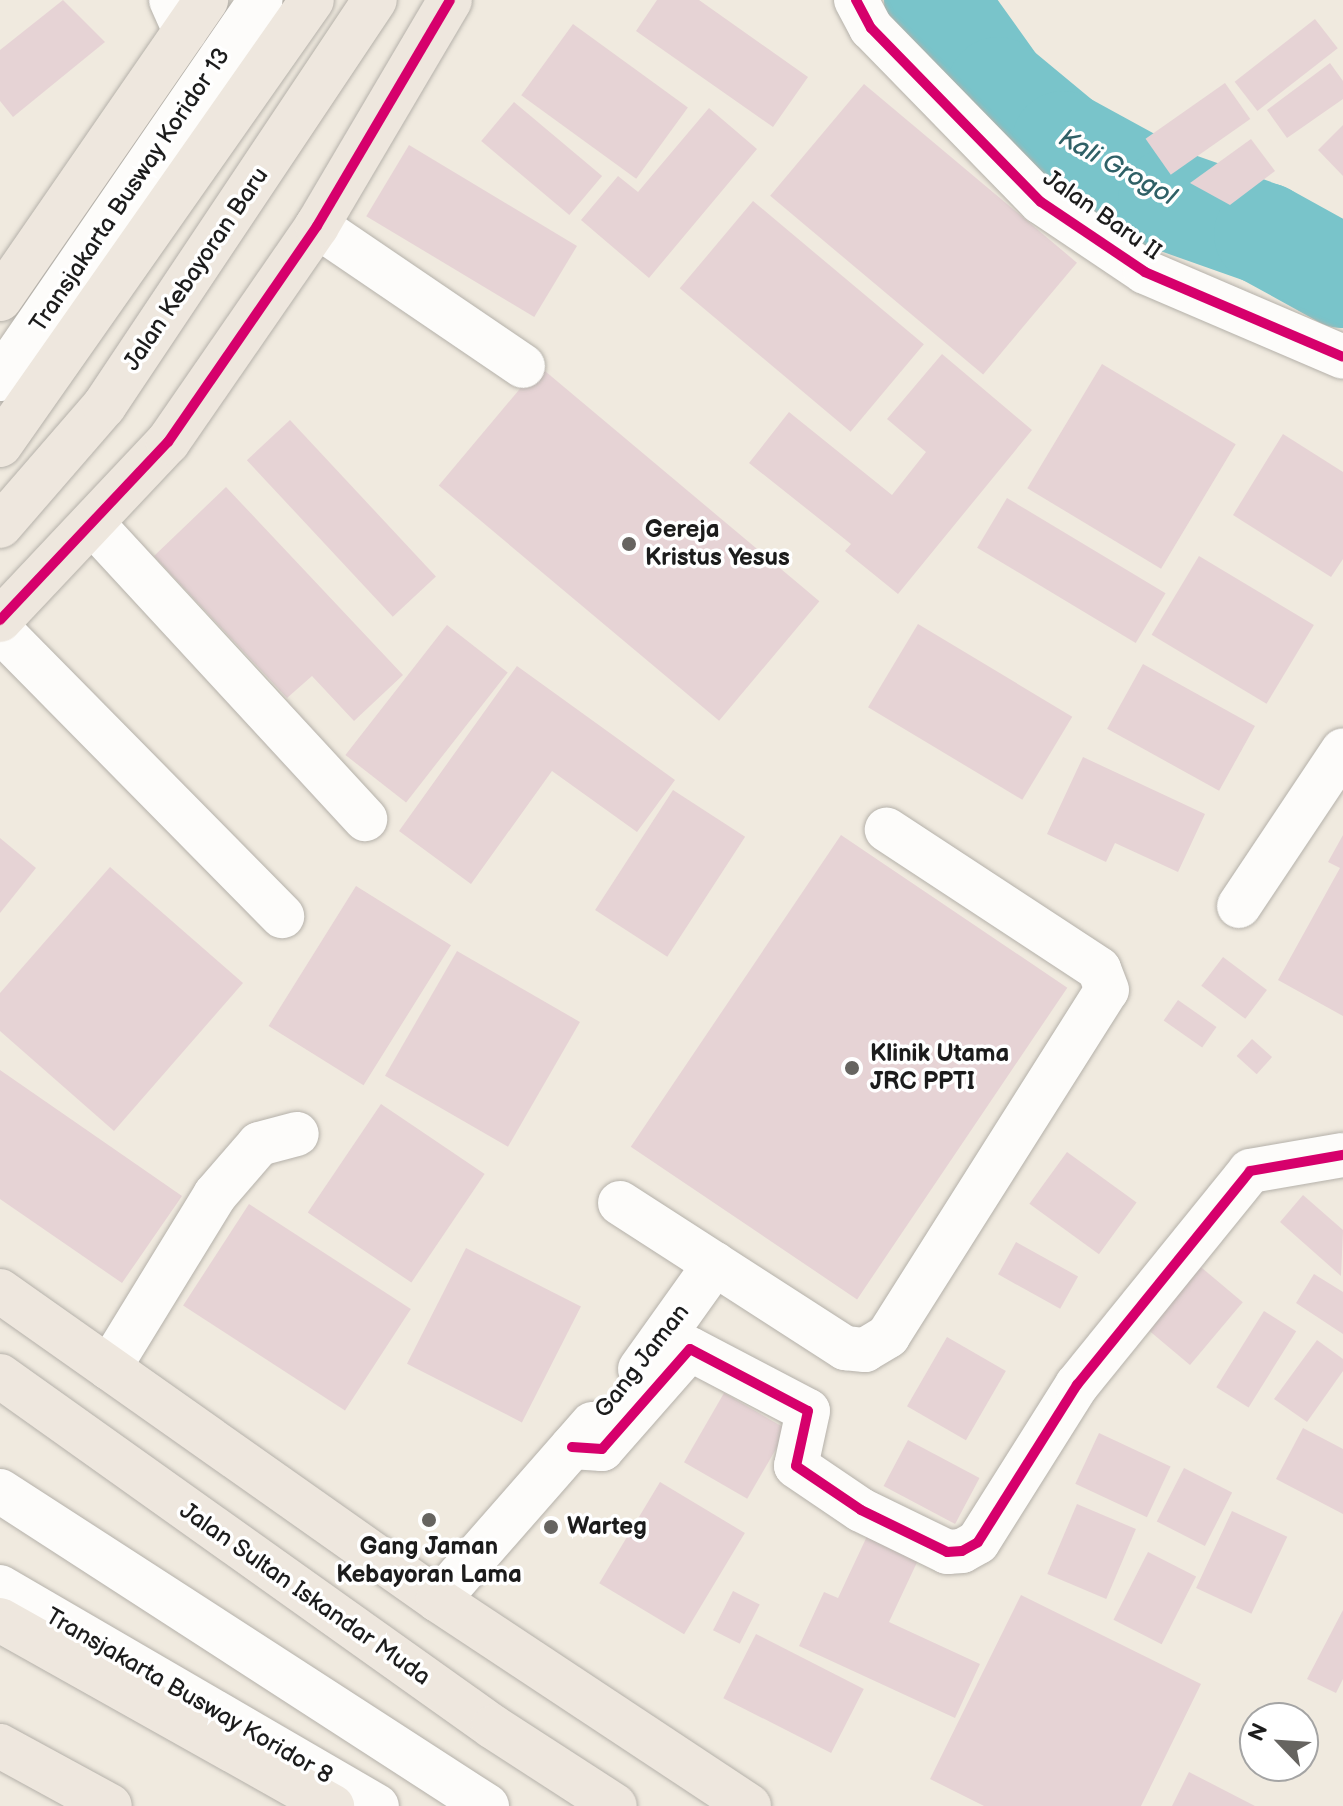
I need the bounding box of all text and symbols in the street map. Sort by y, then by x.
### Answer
street label: Transjakarta Busway Koridor 13 [23,42,237,338]
water label: Kali Grogol [1053,123,1181,213]
street label: Jalan Kebayoran Baru [117,162,275,376]
street label: Jalan Baru II [1037,164,1167,266]
place label: Gereja Kristus Yesus [645,516,790,572]
marker: Gereja Kristus Yesus [620,535,638,553]
place label: Klinik Utama JRC PPTI [870,1040,1009,1096]
marker: Klinik Utama JRC PPTI [841,1057,863,1079]
street label: Gang Jaman [588,1298,696,1424]
street label: Jalan Sultan Iskandar Muda [174,1496,436,1692]
marker: Gang Jaman Kebayoran Lama [420,1511,438,1529]
place label: Warteg [567,1513,647,1541]
marker: Warteg [542,1518,560,1536]
place label: Gang Jaman Kebayoran Lama [336,1533,522,1589]
street label: Transjakarta Busway Koridor 8 [40,1601,338,1791]
north arrow [1239,1702,1319,1782]
text: N [1243,1719,1274,1746]

